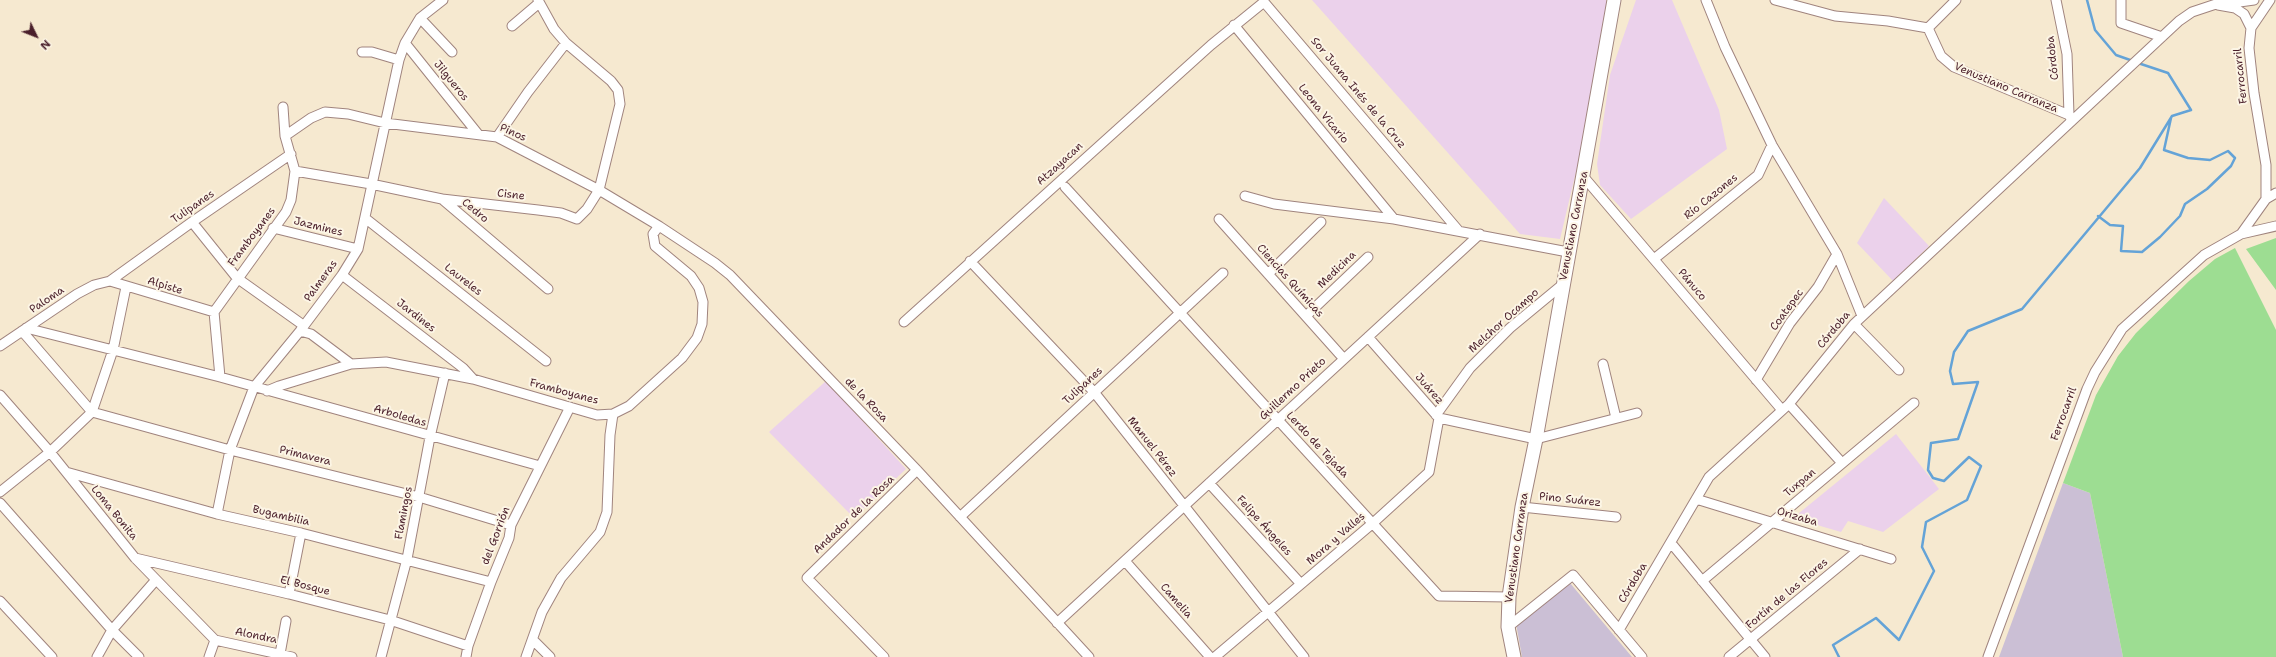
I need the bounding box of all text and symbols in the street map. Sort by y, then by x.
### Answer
north arrow [16,16,56,56]
street label: Sor Juana Inés de la Cruz [1308,35,1408,151]
street label: Córdoba [2044,35,2062,81]
text: N [37,36,54,53]
street label: Ferrocarril [2232,48,2250,104]
street label: Jilgueros [431,58,471,104]
street label: Venustiano Carranza [1952,60,2060,116]
street label: Leona Vicario [1295,82,1351,146]
street label: Pinos [498,121,528,145]
street label: Atzayacan [1034,140,1086,188]
street label: Venustiano Carranza [1557,170,1591,282]
street label: Río Cazones [1681,171,1741,223]
street label: Tulipanes [169,187,217,227]
street label: Cisne [496,187,526,203]
street label: Cedro [459,196,491,226]
street label: Framboyanes [225,205,279,269]
street label: Jazmines [292,215,344,239]
street label: Ciencias Químicas [1254,242,1326,320]
street label: Medicina [1315,249,1359,291]
street label: Palmeras [302,258,340,304]
street label: Laureles [441,261,485,299]
street label: Pánuco [1675,266,1709,304]
street label: Alpiste [146,274,184,298]
street label: Paloma [27,284,67,316]
street label: Melchor Ocampo [1466,286,1542,356]
street label: Coatepec [1767,287,1807,333]
street label: Jardines [394,297,438,335]
street label: Córdoba [1815,309,1853,351]
street label: Guillermo Prieto [1257,355,1329,423]
street label: Tulipanes [1060,364,1106,408]
street label: Juárez [1412,371,1446,407]
street label: de la Rosa [842,375,890,425]
street label: Framboyanes [528,376,600,408]
street label: Ferrocarril [2048,385,2080,443]
street label: Arboledas [372,402,428,430]
street label: Lerdo de Tejada [1283,409,1351,481]
street label: Manuel Pérez [1124,414,1180,480]
street label: Primavera [278,443,332,469]
street label: Tuxpan [1781,466,1819,500]
street label: Andador de la Rosa [811,473,897,557]
street label: Loma Bonita [88,483,140,543]
street label: Flamingos [392,485,416,541]
street label: Pino Suárez [1538,490,1602,510]
street label: Venustiano Carranza [1503,492,1531,604]
street label: Felipe Ángeles [1234,493,1294,559]
street label: Bugambilia [251,503,311,529]
street label: del Gorrión [479,505,513,567]
street label: Orizaba [1775,505,1819,529]
street label: Mora y Valles [1304,510,1368,568]
street label: Fortín de las Flores [1743,556,1831,632]
street label: Córdoba [1616,561,1650,605]
street label: El Bosque [279,573,331,599]
street label: Camelia [1157,581,1195,621]
street label: Alondra [234,625,278,647]

